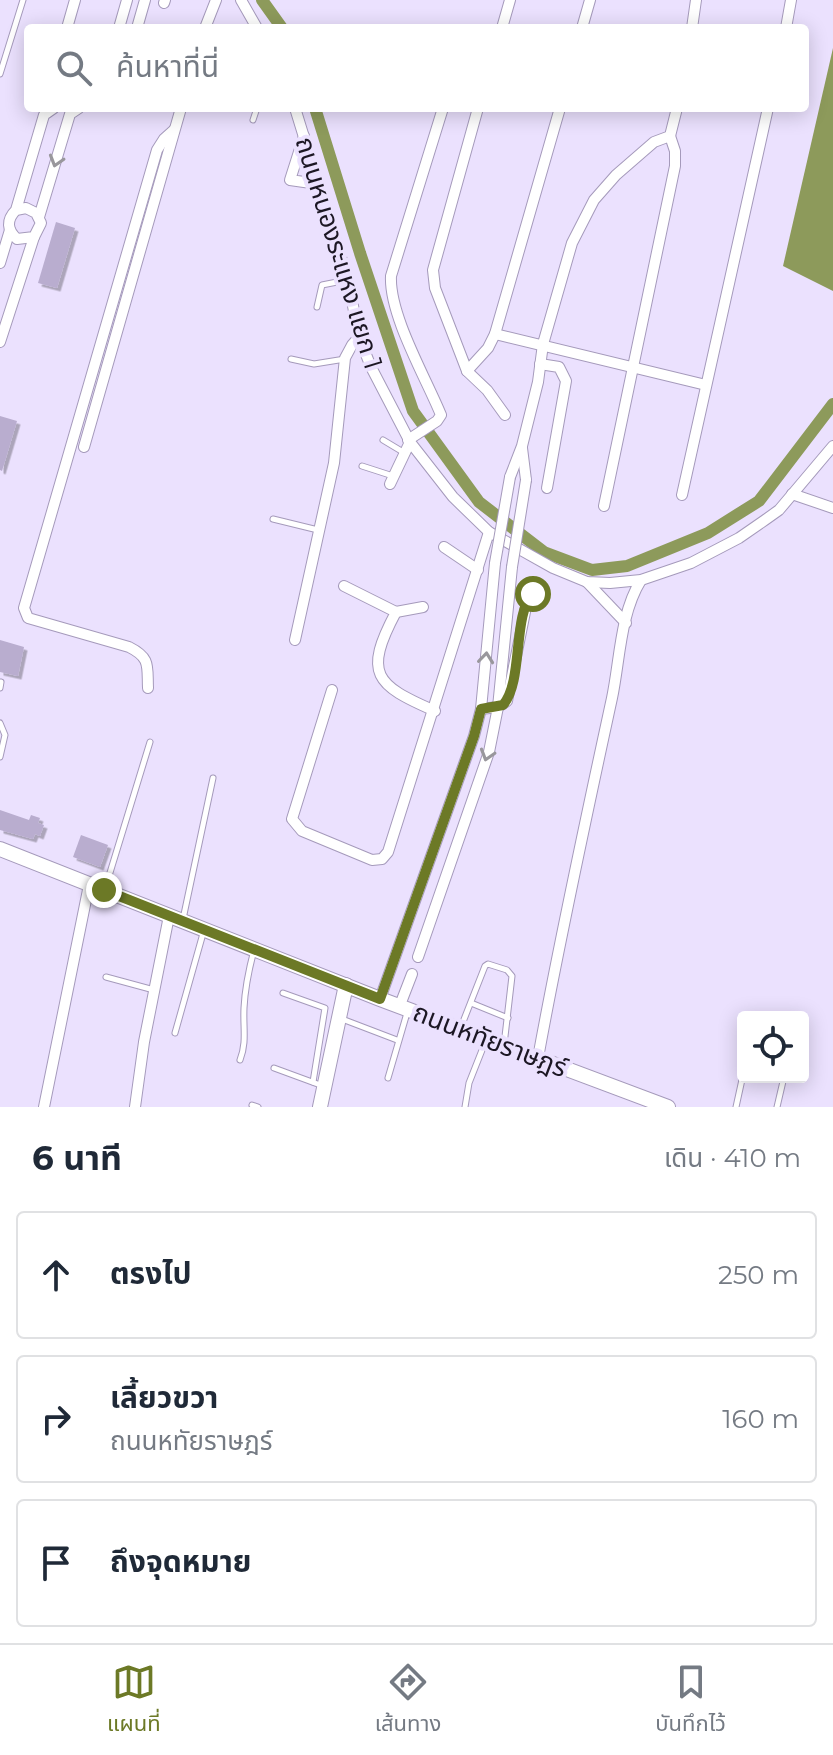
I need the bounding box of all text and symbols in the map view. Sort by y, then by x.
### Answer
search box [24,24,809,112]
icon: search [52,46,96,90]
text: ค้นหาที่นี่ [116,48,219,85]
street label: ถนนหนองระแหง แยก 1 [288,133,390,373]
one-way arrow [49,153,65,167]
route start [515,576,551,612]
one-way arrow [477,651,494,664]
one-way arrow [480,748,496,761]
route end [86,872,122,908]
street label: ถนนหทัยราษฎร์ [408,996,573,1084]
map controls [737,1011,809,1083]
button: locate [737,1011,809,1083]
text: 6 นาที [32,1137,122,1179]
text: เดิน · 410 m [664,1142,801,1174]
icon: ahead [34,1253,78,1297]
text: ตรงไป [110,1255,192,1292]
text: 250 m [718,1259,799,1291]
text: เลี้ยวขวา [110,1379,218,1416]
icon: right [34,1397,78,1441]
text: 160 m [722,1403,799,1435]
text: ถนนหทัยราษฎร์ [110,1425,272,1457]
icon: arrive [34,1541,78,1585]
text: ถึงจุดหมาย [110,1543,251,1580]
tab: แผนที่ [107,1660,161,1741]
tab: เส้นทาง [375,1660,441,1741]
tab: บันทึกไว้ [655,1660,726,1741]

